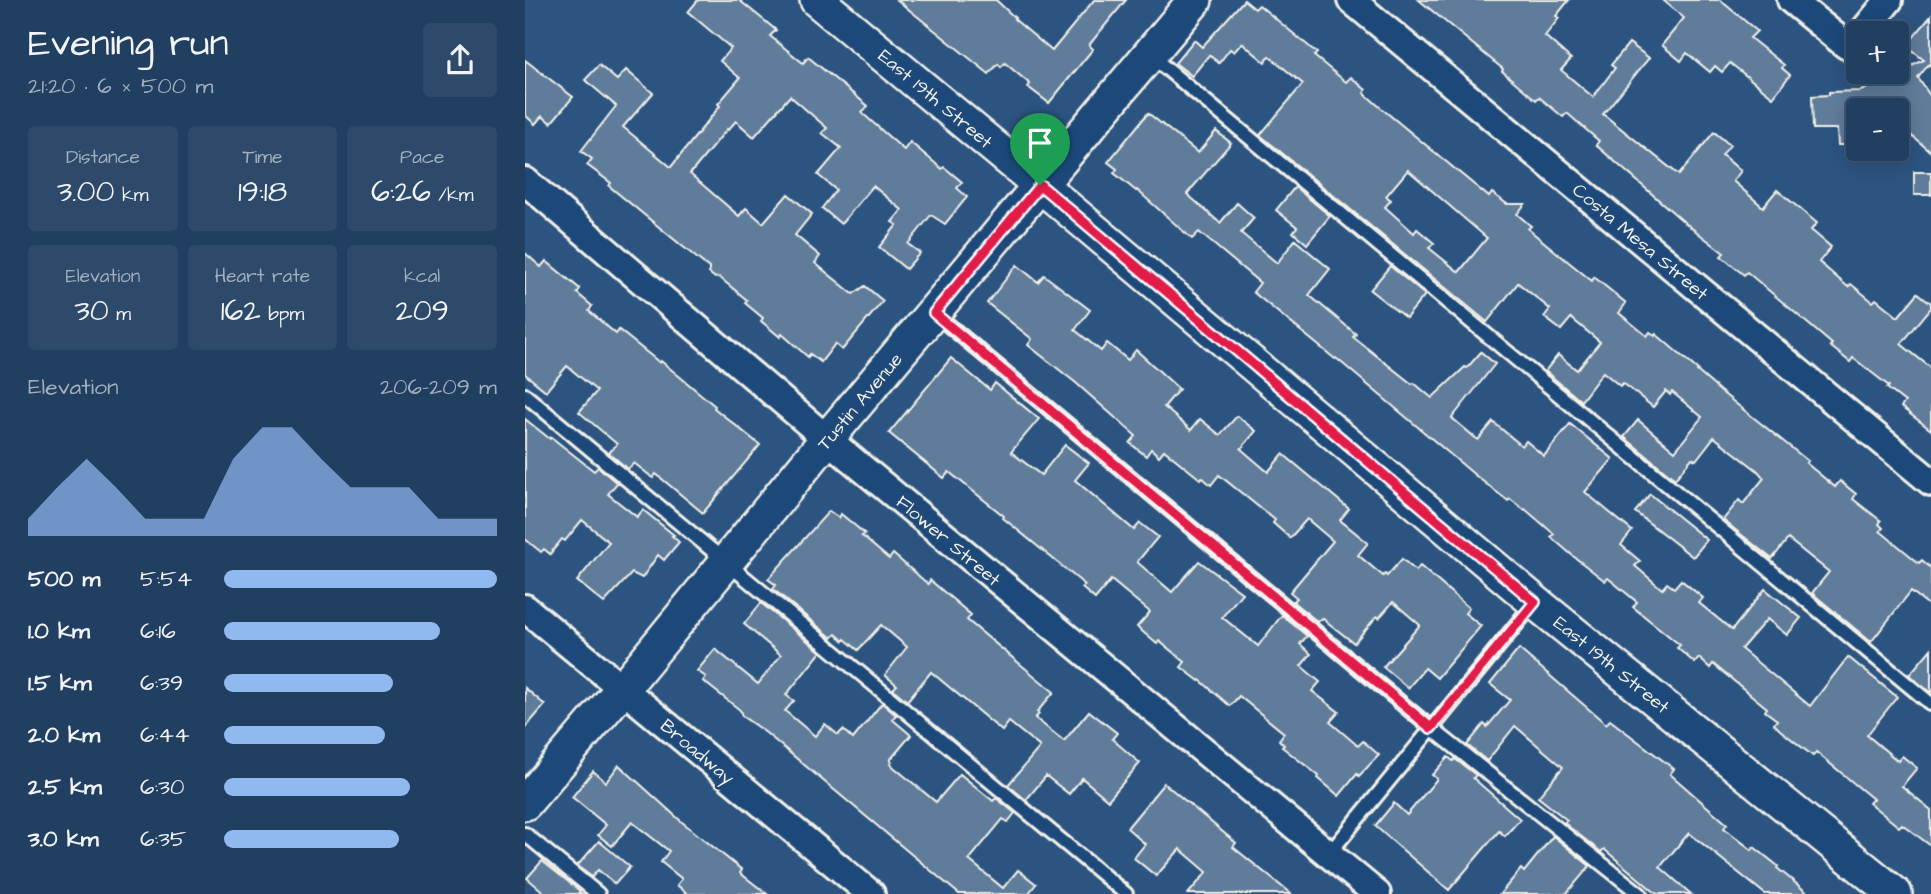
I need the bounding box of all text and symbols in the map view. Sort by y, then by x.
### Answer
text: Evening run [28,18,229,70]
map controls [1846,21,1909,161]
button: + [1846,21,1909,84]
button: share [423,23,497,97]
street label: East 19th Street [872,43,998,155]
text: 21:20 · 6 × 500 m [28,70,213,102]
button: − [1846,98,1909,161]
pin [1010,113,1070,185]
icon: arrive [1021,124,1059,162]
text: Distance [66,144,140,171]
text: Time [243,144,282,171]
text: Pace [400,144,444,171]
text: 3.00 [57,171,114,213]
text: 19:18 [238,171,287,213]
text: 6:26 [371,171,431,213]
street label: Costa Mesa Street [1566,177,1714,307]
text: km [114,182,149,209]
text: /km [431,182,473,209]
text: Elevation [65,263,140,290]
text: Heart rate [215,263,310,290]
text: kcal [404,263,440,290]
text: 30 [75,290,109,332]
text: 162 [221,290,261,332]
text: 209 [396,290,449,332]
text: m [109,301,131,328]
text: bpm [261,301,304,328]
street label: Tustin Avenue [811,347,909,457]
text: Elevation [28,371,119,403]
text: 206–209 m [380,371,497,403]
street label: Flower Street [890,489,1006,593]
text: 500 m [28,563,100,595]
text: 5:54 [140,563,192,595]
street label: East 19th Street [1547,610,1675,721]
text: 1.0 km [28,615,90,647]
text: 6:16 [140,615,176,647]
text: 1.5 km [28,667,92,699]
text: 6:39 [140,667,183,699]
street label: Broadway [653,713,740,792]
text: 2.0 km [28,719,100,751]
text: 6:44 [140,719,190,751]
text: 2.5 km [28,771,102,803]
text: 6:30 [140,771,184,803]
text: 3.0 km [28,823,99,855]
text: 6:35 [140,823,186,855]

